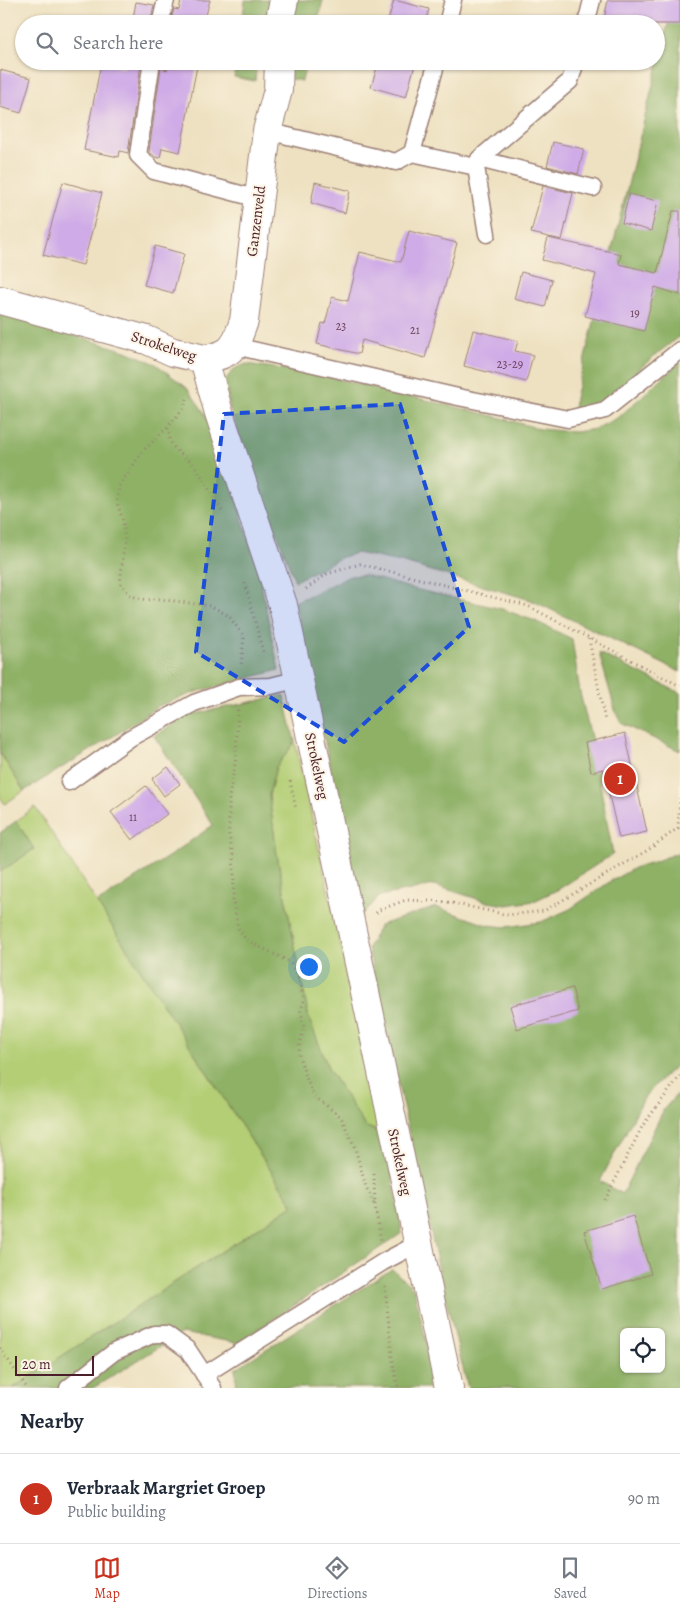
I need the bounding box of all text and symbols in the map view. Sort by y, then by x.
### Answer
search box [15,15,665,70]
icon: search [33,29,61,57]
text: Search here [73,30,163,56]
street label: Ganzenveld [242,183,270,258]
house number: 19 [630,305,640,321]
house number: 23 [336,318,346,334]
house number: 21 [410,322,420,338]
street label: Strokelweg [129,326,200,366]
house number: 23-29 [497,356,523,372]
street label: Strokelweg [300,731,334,802]
pin: 1 [604,760,636,798]
house number: 11 [129,809,137,825]
your location [296,954,322,980]
street label: Strokelweg [383,1127,417,1198]
map controls [620,1328,665,1373]
button: locate [620,1328,665,1373]
scale bar [15,1353,94,1376]
text: 20 m [22,1355,51,1374]
text: Nearby [20,1407,83,1435]
text: Verbraak Margriet Groep [67,1475,266,1501]
text: 1 [33,1488,39,1510]
text: 90 m [628,1488,660,1510]
text: Public building [67,1501,166,1523]
tab: Map [93,1554,121,1603]
tab: Directions [307,1554,367,1603]
tab: Saved [554,1554,587,1603]

